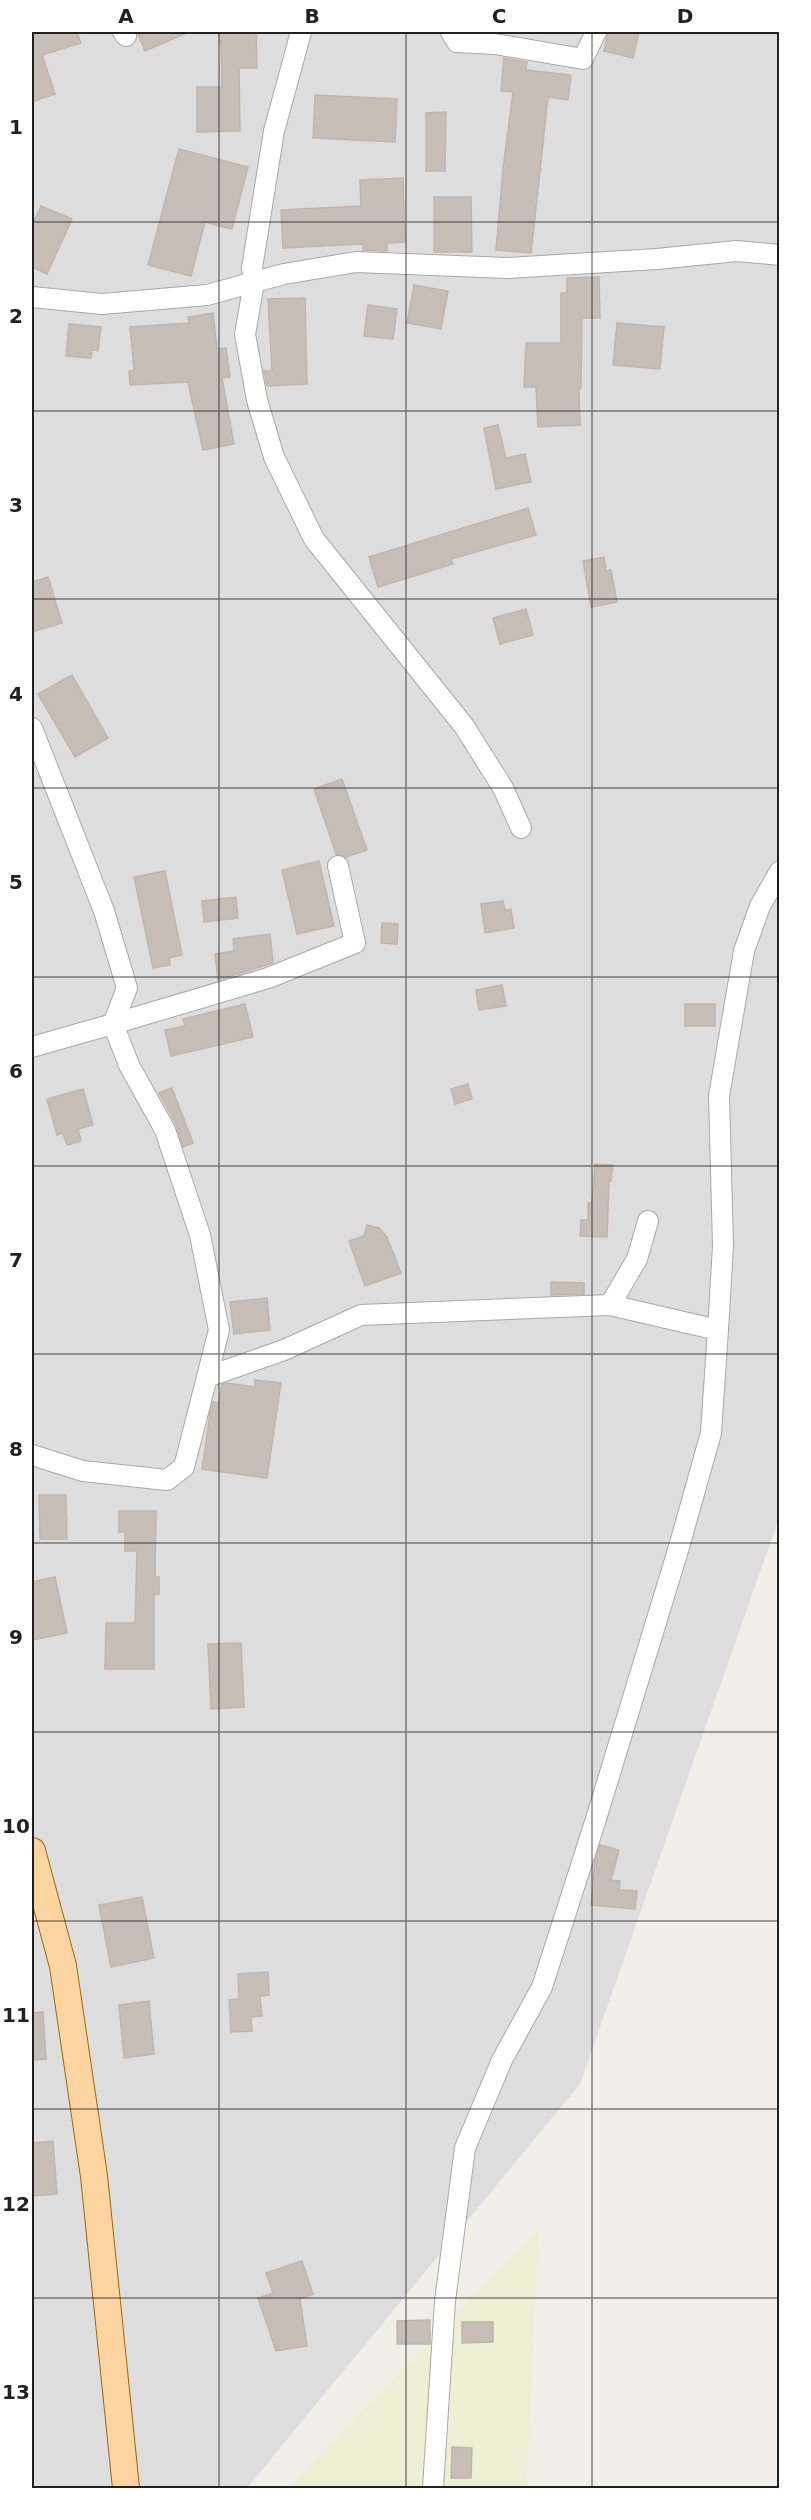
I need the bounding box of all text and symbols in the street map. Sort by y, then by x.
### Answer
text: A [118,4,134,28]
text: B [304,4,320,28]
text: C [492,4,506,28]
text: D [677,4,693,28]
text: 1 [9,115,23,139]
text: 2 [9,304,23,328]
text: 3 [9,493,23,517]
text: 4 [9,682,23,706]
text: 5 [9,870,23,894]
text: 6 [9,1059,23,1083]
text: 7 [9,1248,23,1272]
text: 8 [9,1437,23,1461]
text: 9 [9,1625,23,1649]
text: 10 [2,1814,30,1838]
text: 11 [2,2003,30,2027]
text: 12 [2,2192,30,2216]
text: 13 [2,2380,30,2404]

